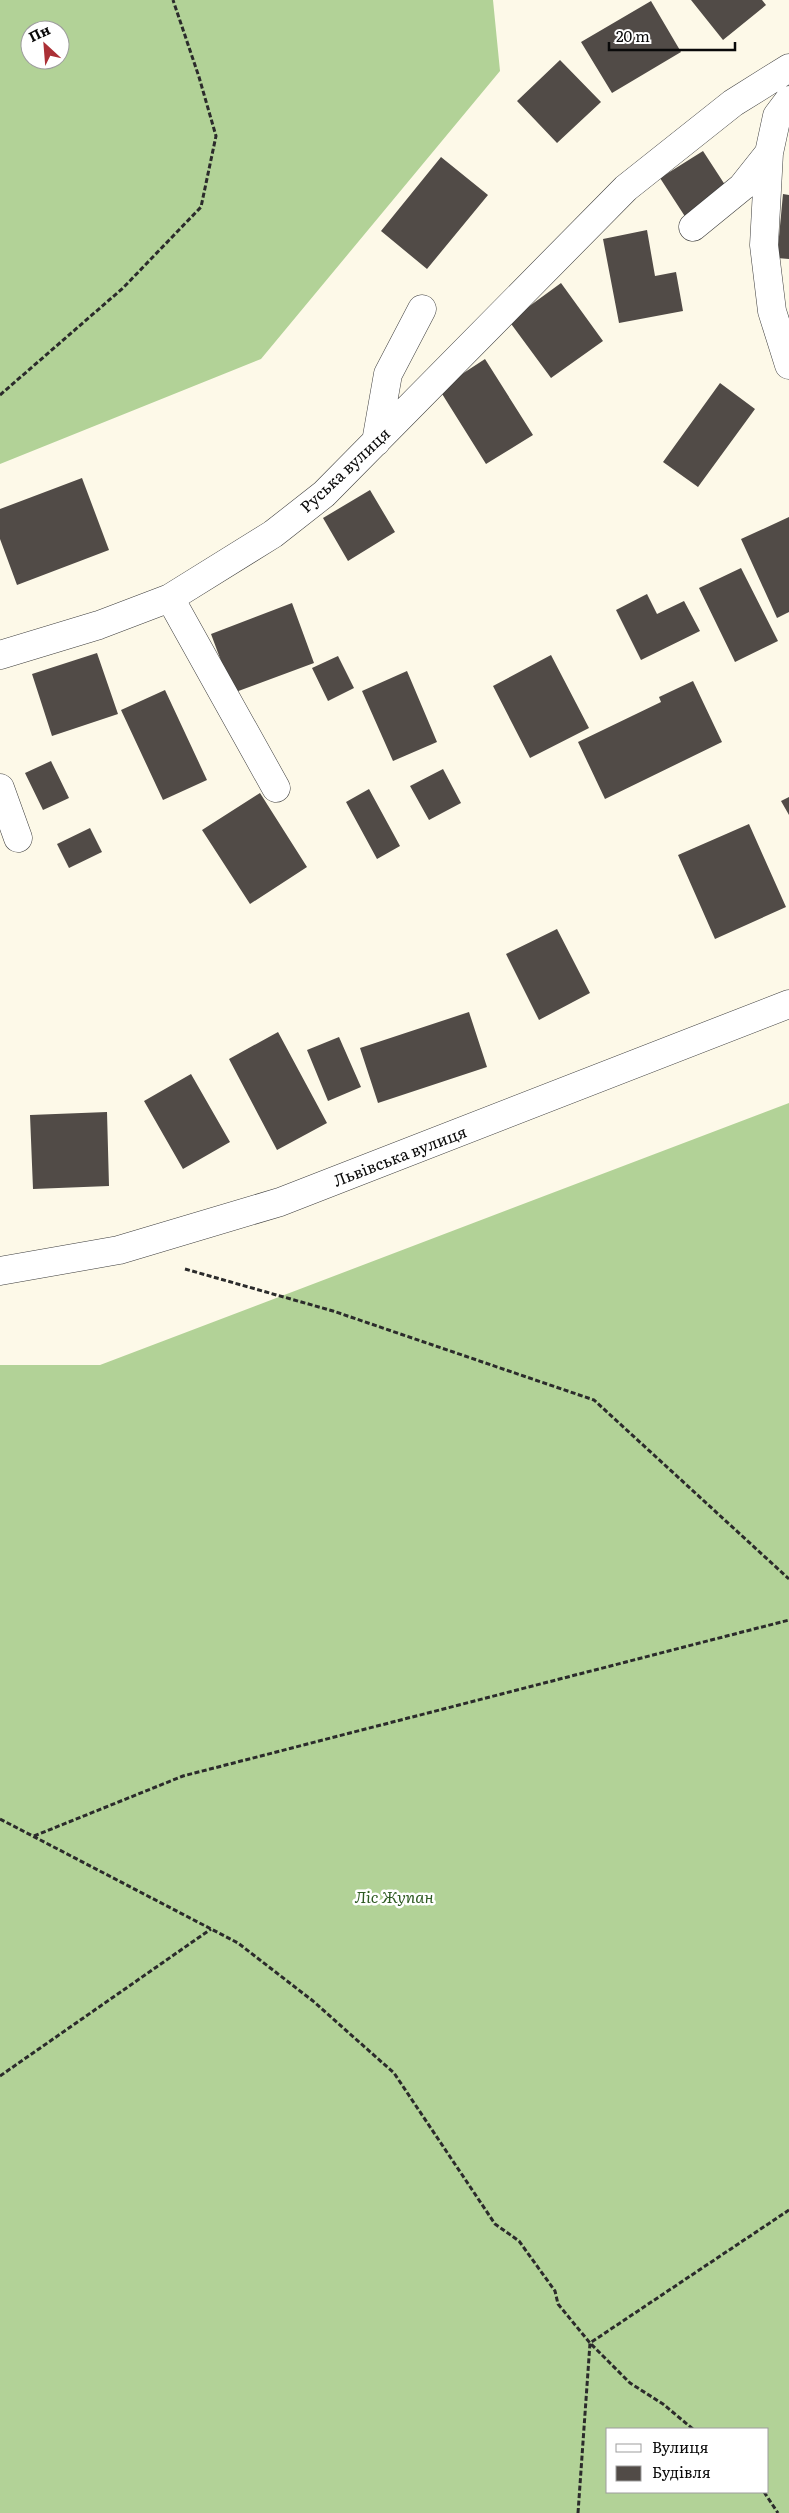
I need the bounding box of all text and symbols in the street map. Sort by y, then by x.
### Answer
text: Пн [25,19,53,46]
north arrow [20,20,70,70]
scale bar [609,20,735,52]
text: 20 m [616,24,650,47]
street label: Руська вулиця [294,421,395,517]
street label: Львівська вулиця [329,1119,470,1192]
park label: Ліс Жупан [355,1884,433,1908]
legend [606,2428,769,2493]
text: Вулиця [652,2435,709,2458]
text: Будівля [652,2460,711,2483]

